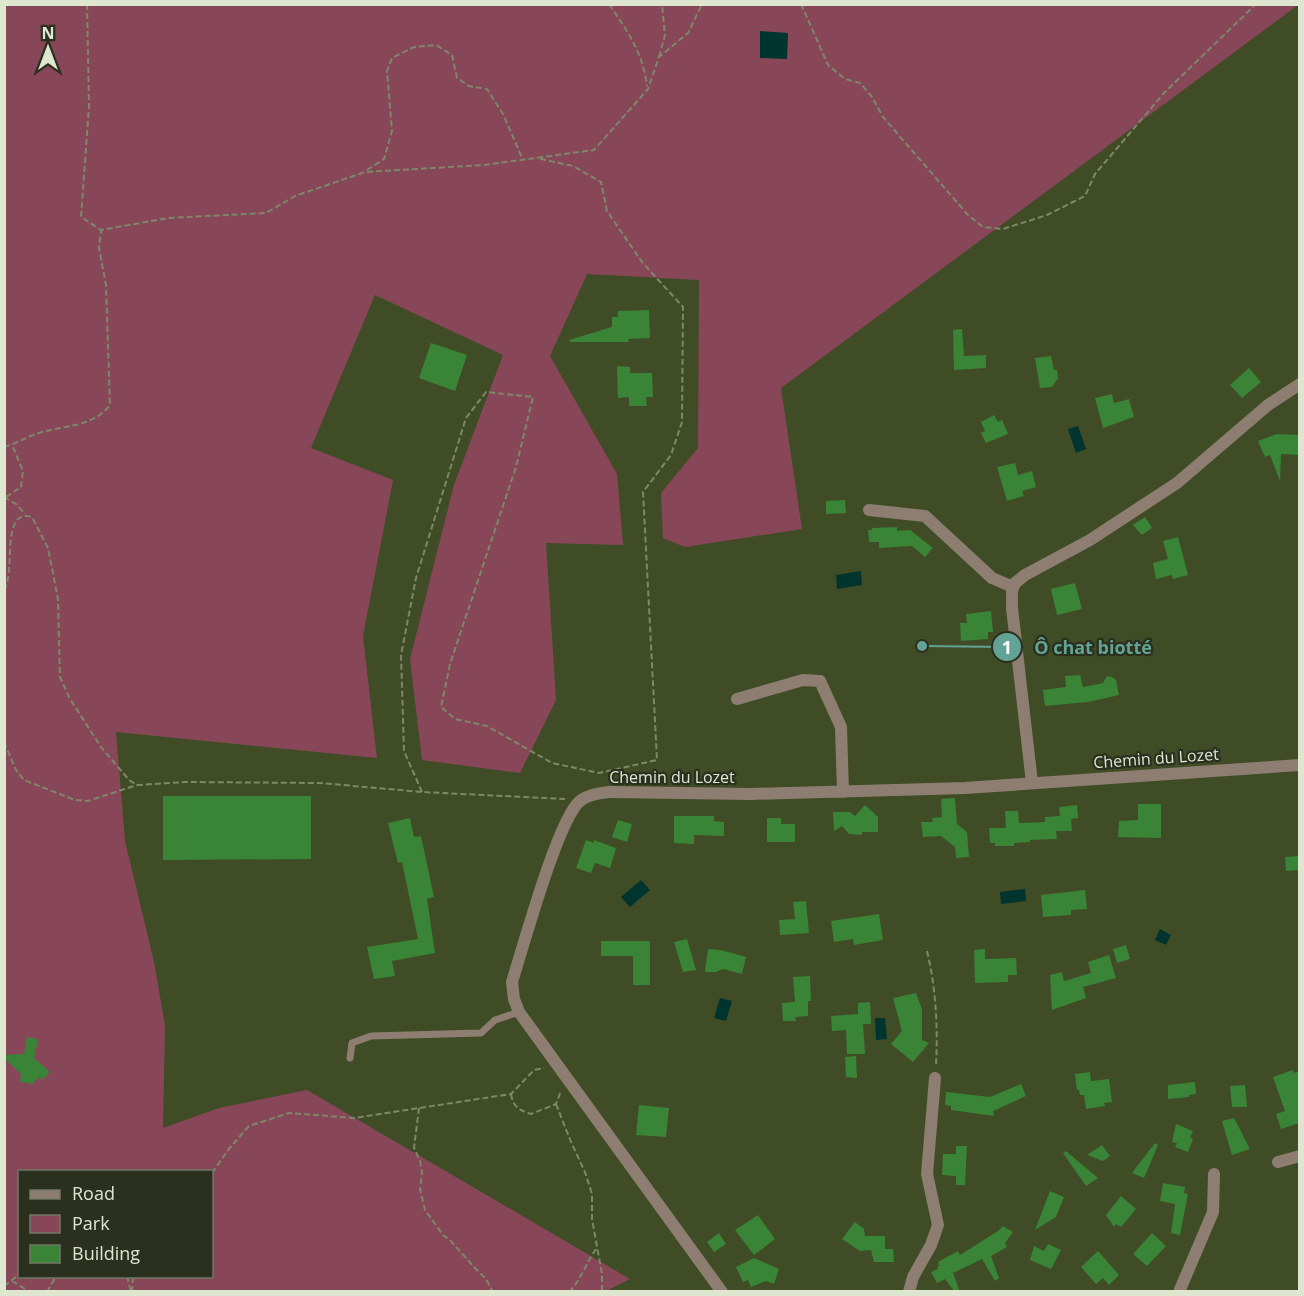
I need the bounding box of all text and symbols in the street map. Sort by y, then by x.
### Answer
north arrow [18,18,78,78]
text: N [41,22,55,44]
callout: Ô chat biotté [992,629,1164,665]
text: 1 [1002,635,1012,659]
text: Ô chat biotté [1034,635,1152,659]
street label: Chemin du Lozet [1093,743,1220,773]
street label: Chemin du Lozet [609,766,735,788]
legend [18,1170,213,1278]
text: Road [72,1181,115,1205]
text: Park [72,1211,110,1235]
text: Building [72,1241,140,1265]

